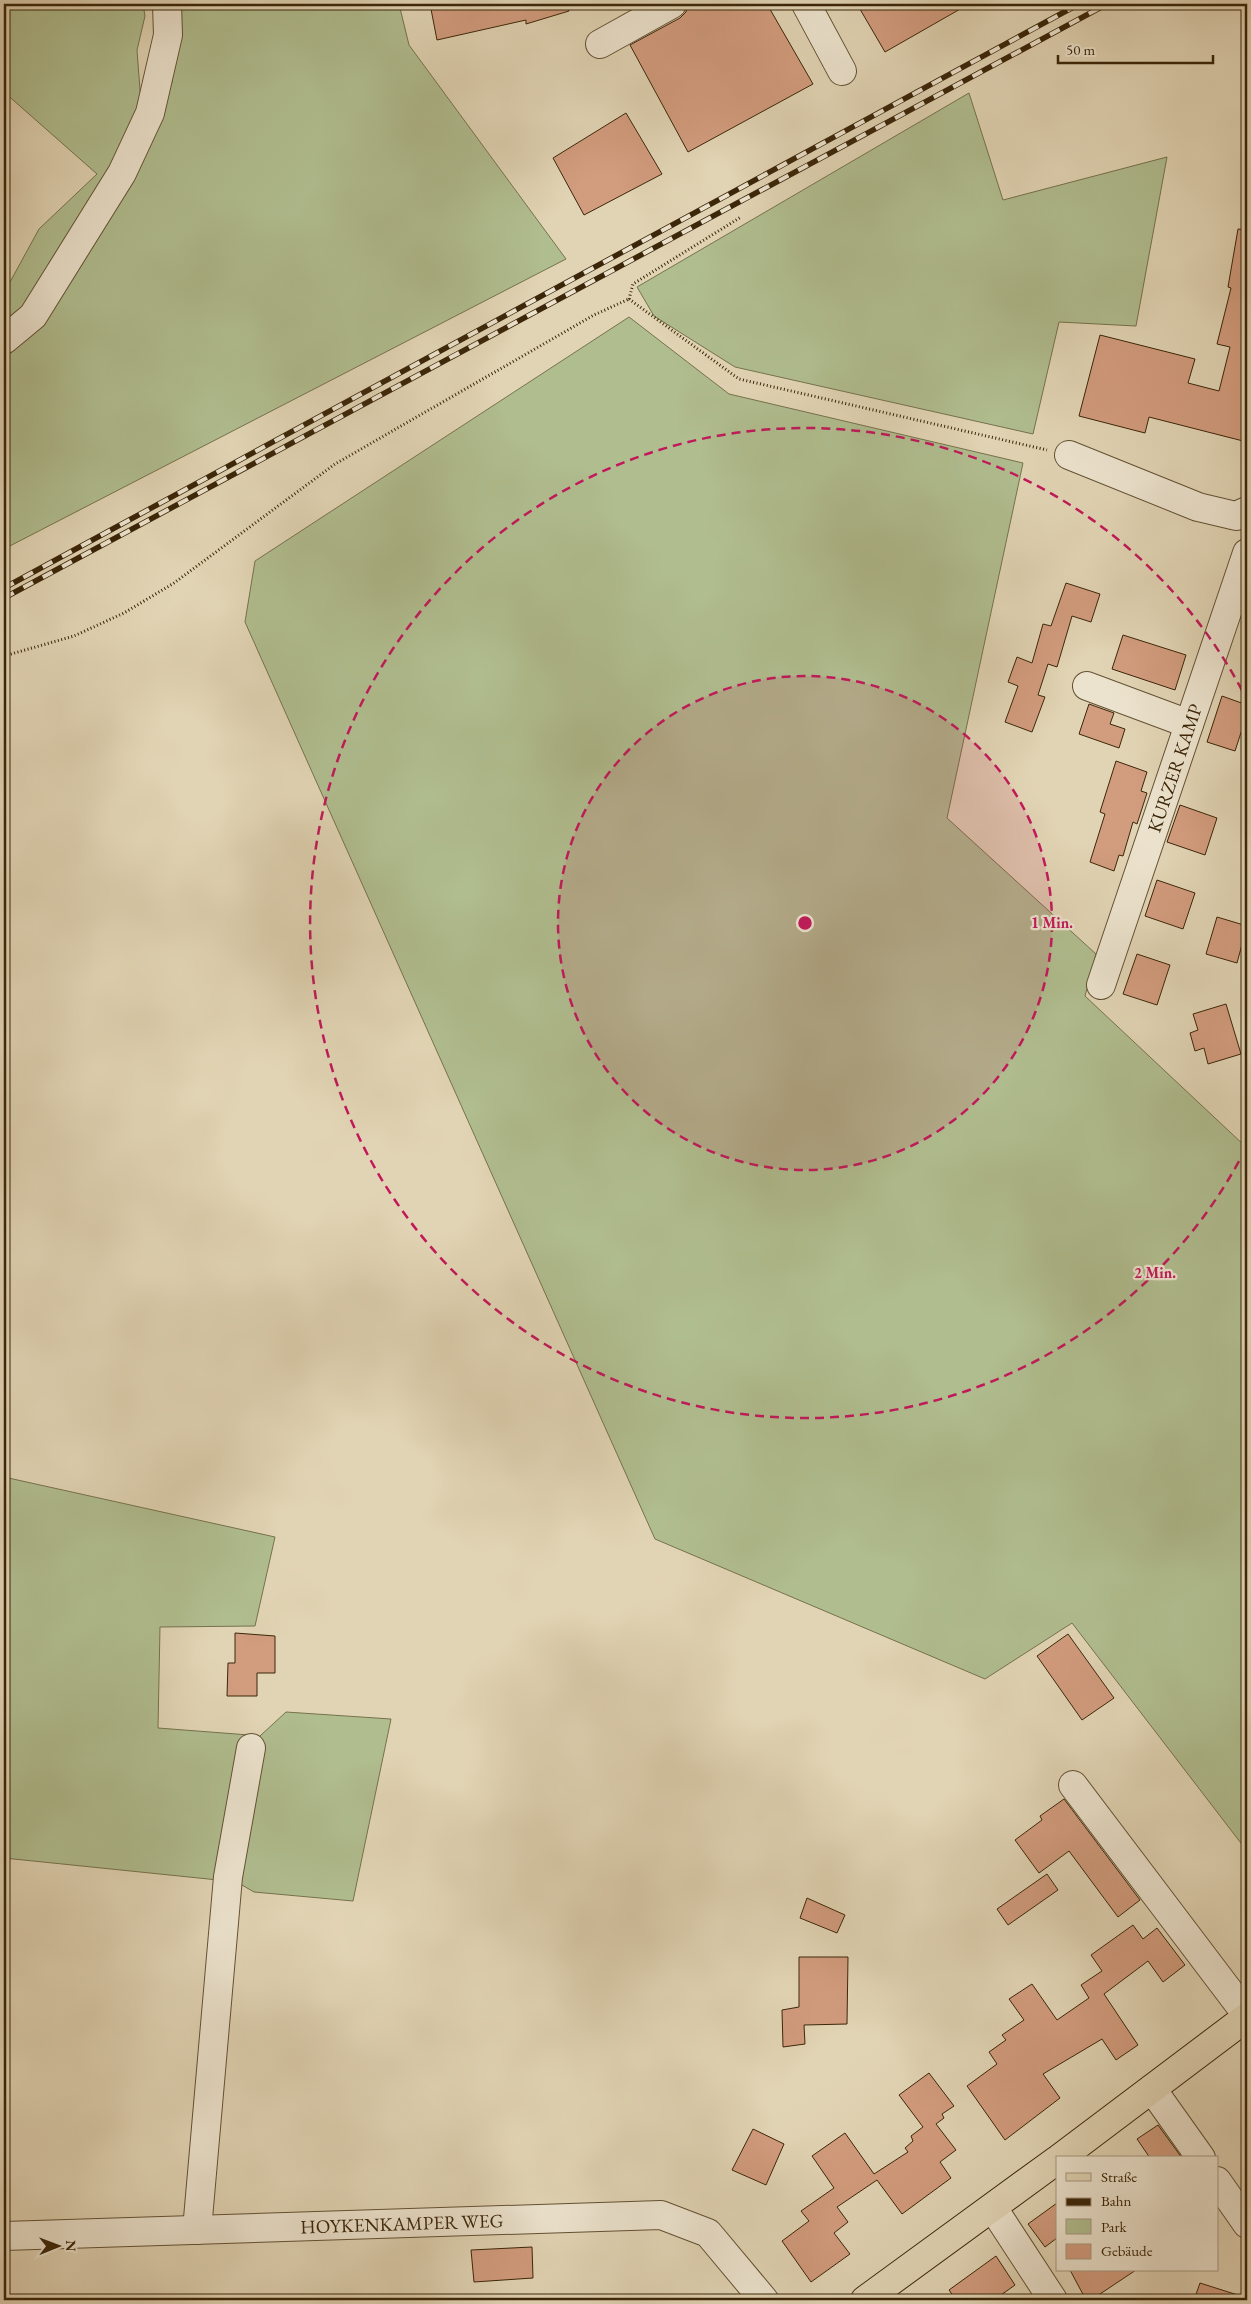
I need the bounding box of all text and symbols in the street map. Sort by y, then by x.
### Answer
scale bar [1058,32,1214,64]
text: 50 m [1066,40,1095,59]
street label: KURZER KAMP [1142,700,1208,836]
text: 1 Min. [1031,913,1073,932]
centre of rings [796,914,814,932]
text: 2 Min. [1134,1263,1176,1282]
legend [1056,2156,1218,2272]
text: Straße [1101,2167,1137,2186]
text: Bahn [1101,2191,1132,2210]
street label: HOYKENKAMPER WEG [300,2208,504,2240]
text: Park [1101,2217,1128,2236]
north arrow [32,2222,82,2272]
text: N [62,2240,80,2252]
text: Gebäude [1101,2241,1153,2260]

